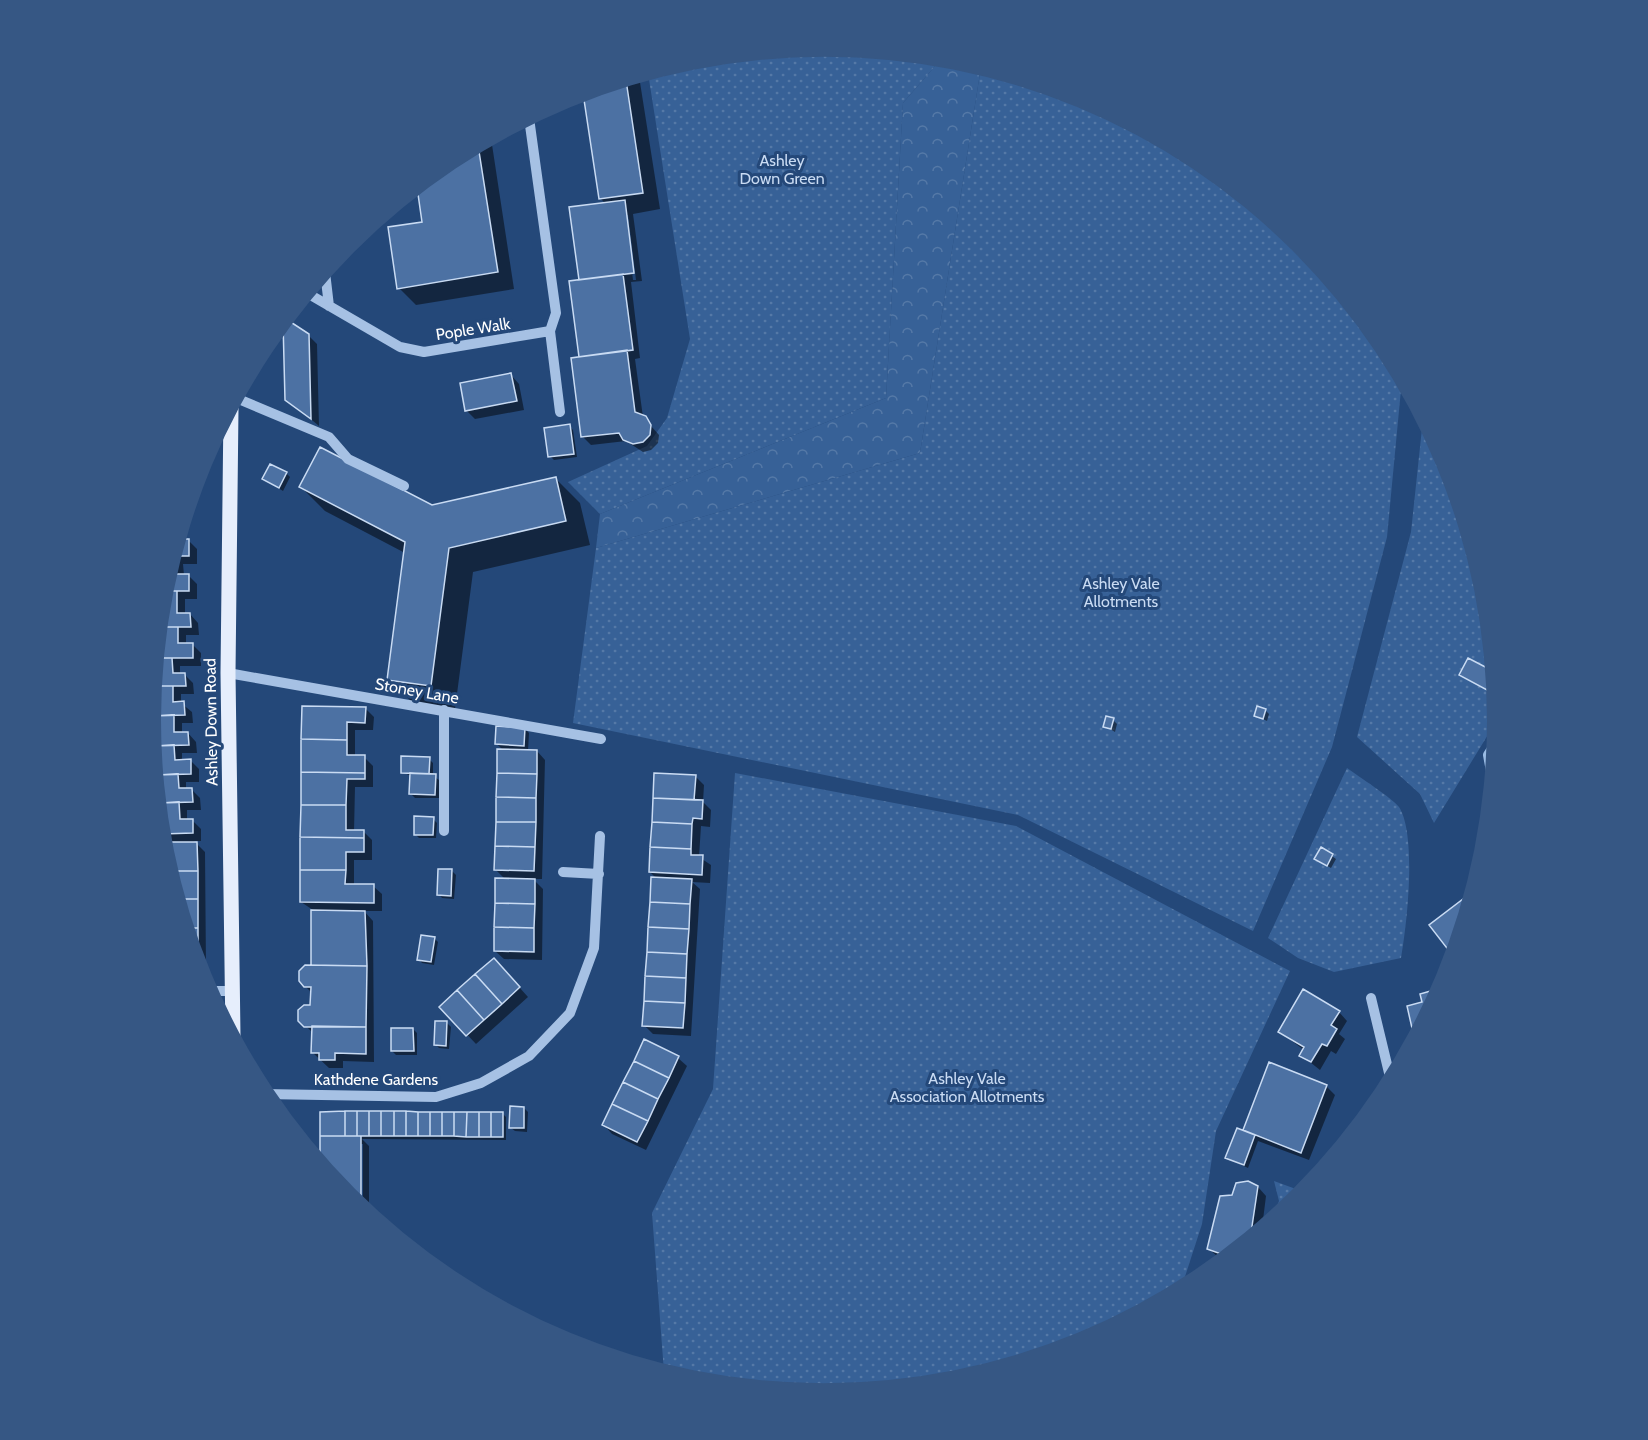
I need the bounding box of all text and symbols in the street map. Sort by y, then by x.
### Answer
park label: Ashley Down Green [739,151,825,188]
street label: Pople Walk [434,314,512,344]
park label: Ashley Vale Allotments [1082,574,1160,611]
street label: Ashley Down Road [200,658,222,786]
street label: Stoney Lane [374,674,460,708]
park label: Ashley Vale Association Allotments [890,1069,1045,1106]
street label: Kathdene Gardens [314,1070,439,1089]

